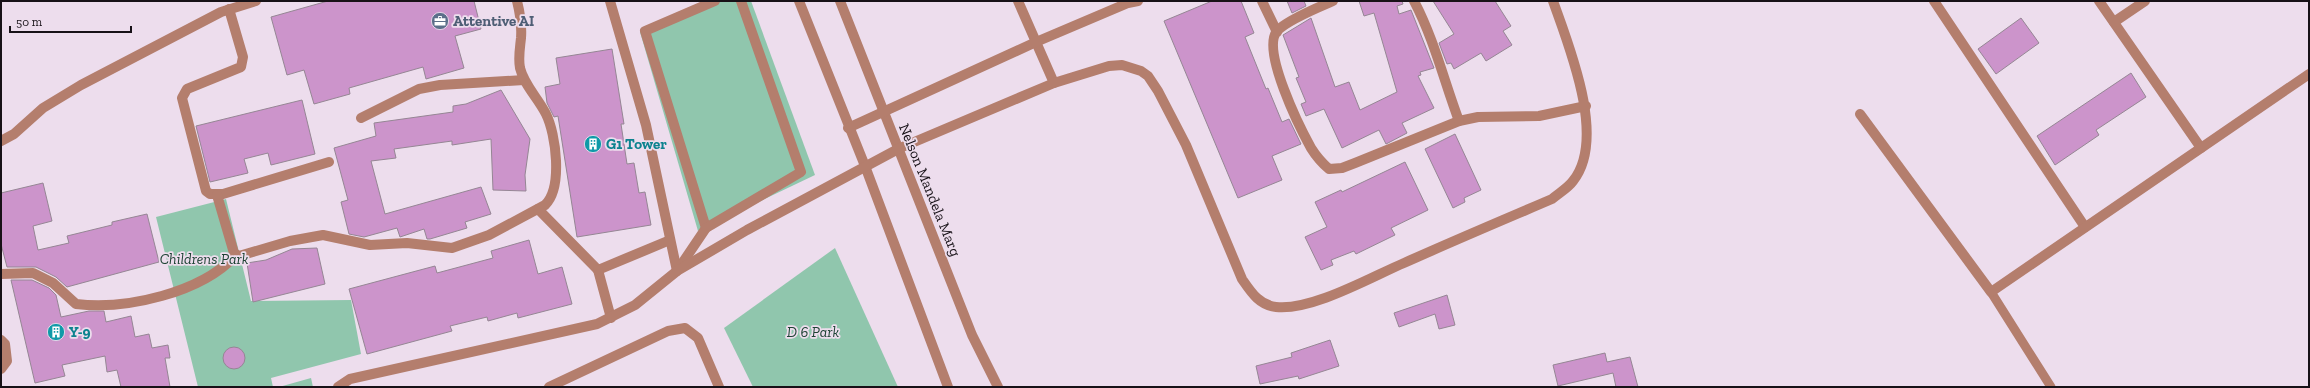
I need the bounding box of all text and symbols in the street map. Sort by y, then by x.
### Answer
scale bar [10,8,131,34]
office icon: Attentive AI [430,11,450,31]
place label: Attentive AI [453,12,534,30]
text: 50 m [16,15,43,29]
street label: Nelson Mandela Marg [895,121,965,259]
building icon: G1 Tower [583,134,603,154]
place label: G1 Tower [606,135,667,153]
park label: Childrens Park [160,250,249,268]
building icon: Y-9 [46,322,66,342]
place label: Y-9 [69,323,90,341]
park label: D 6 Park [787,323,839,341]

